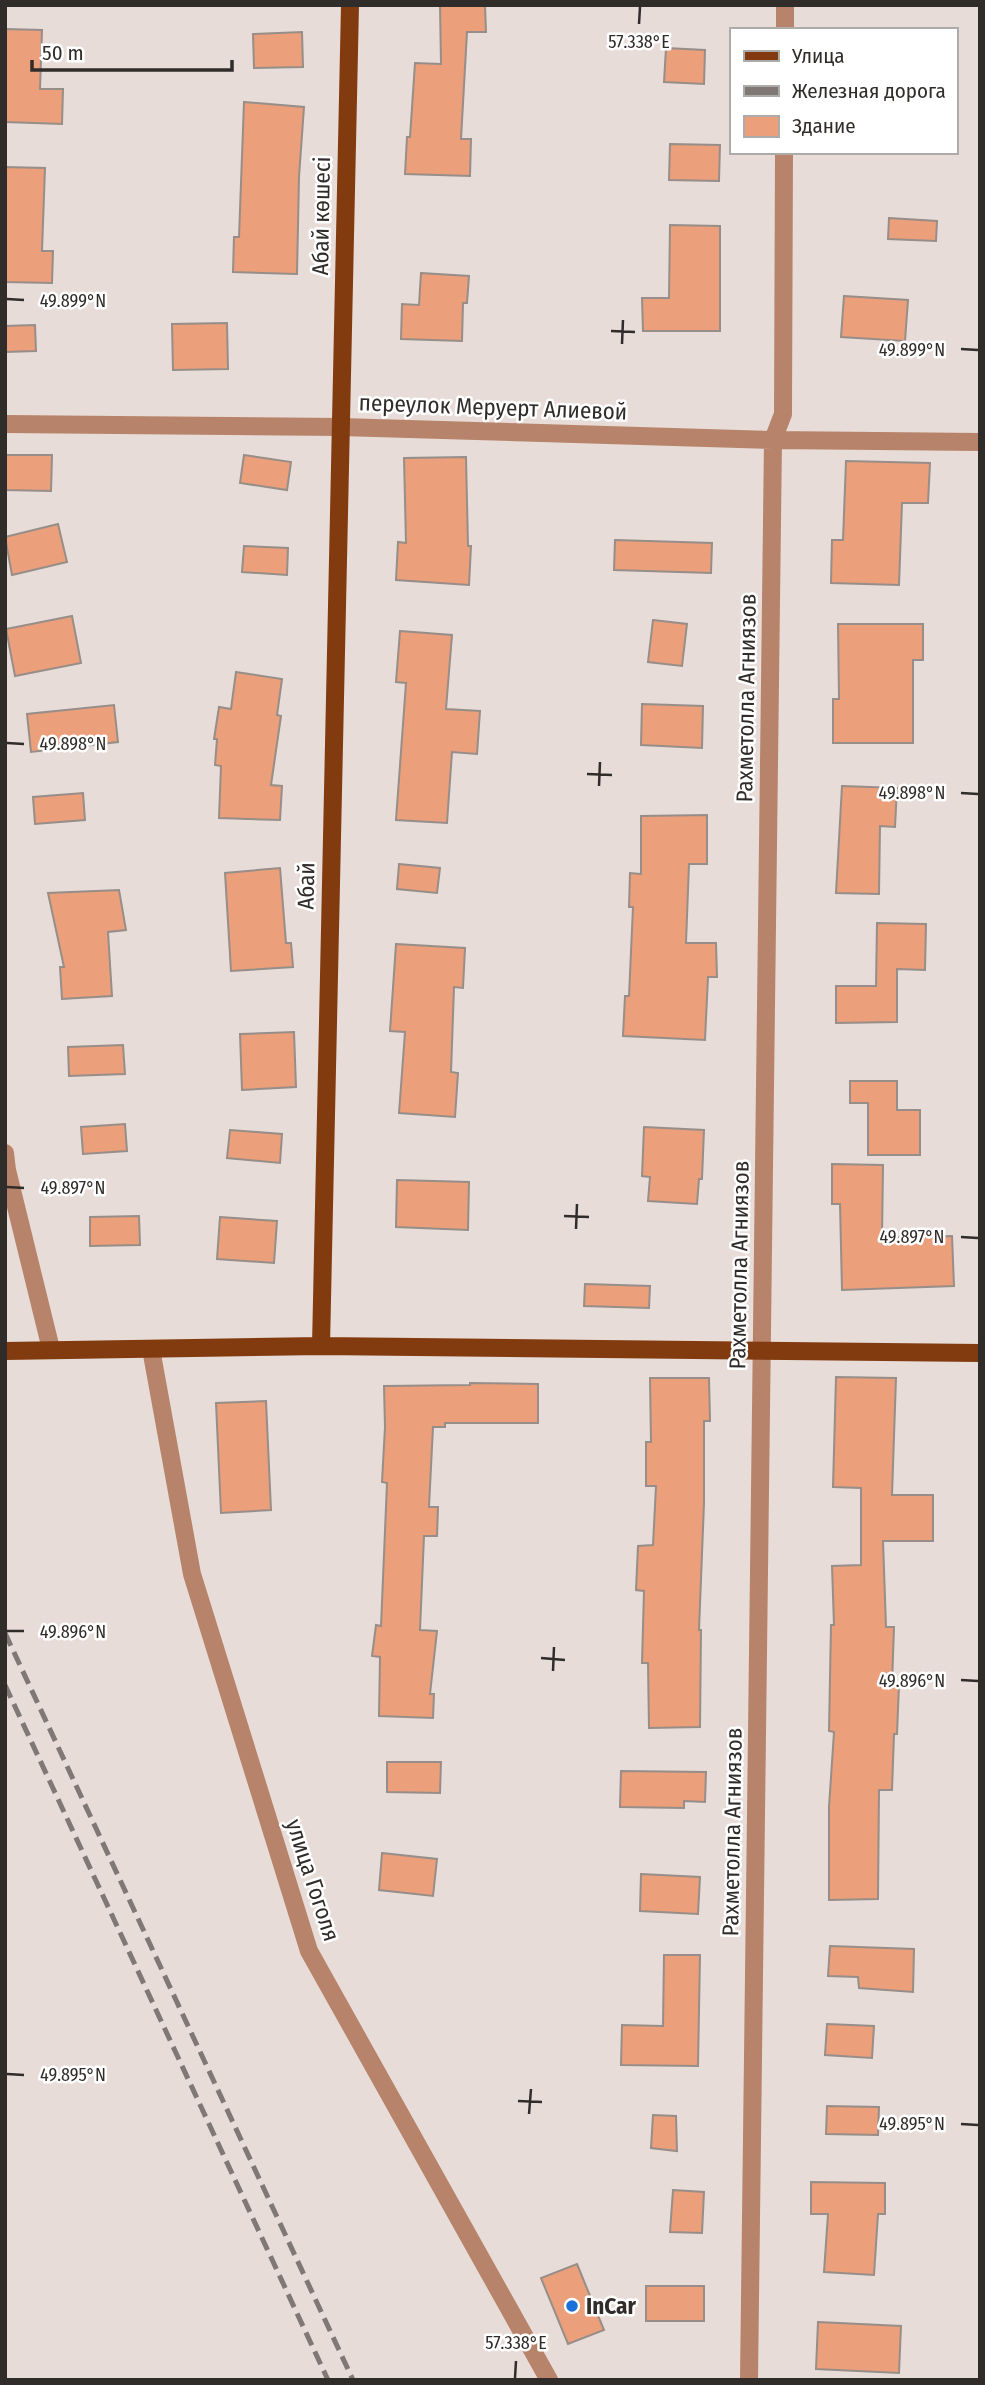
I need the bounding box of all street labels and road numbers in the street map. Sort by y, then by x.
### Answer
street label: Абай көшесі [306,156,336,276]
street label: переулок Меруерт Алиевой [358,388,628,426]
street label: Рахметолла Агниязов [730,593,762,803]
street label: Абай [292,862,320,910]
street label: Рахметолла Агниязов [723,1160,755,1370]
street label: Рахметолла Агниязов [716,1727,748,1937]
street label: улица Гоголя [280,1815,346,1945]

